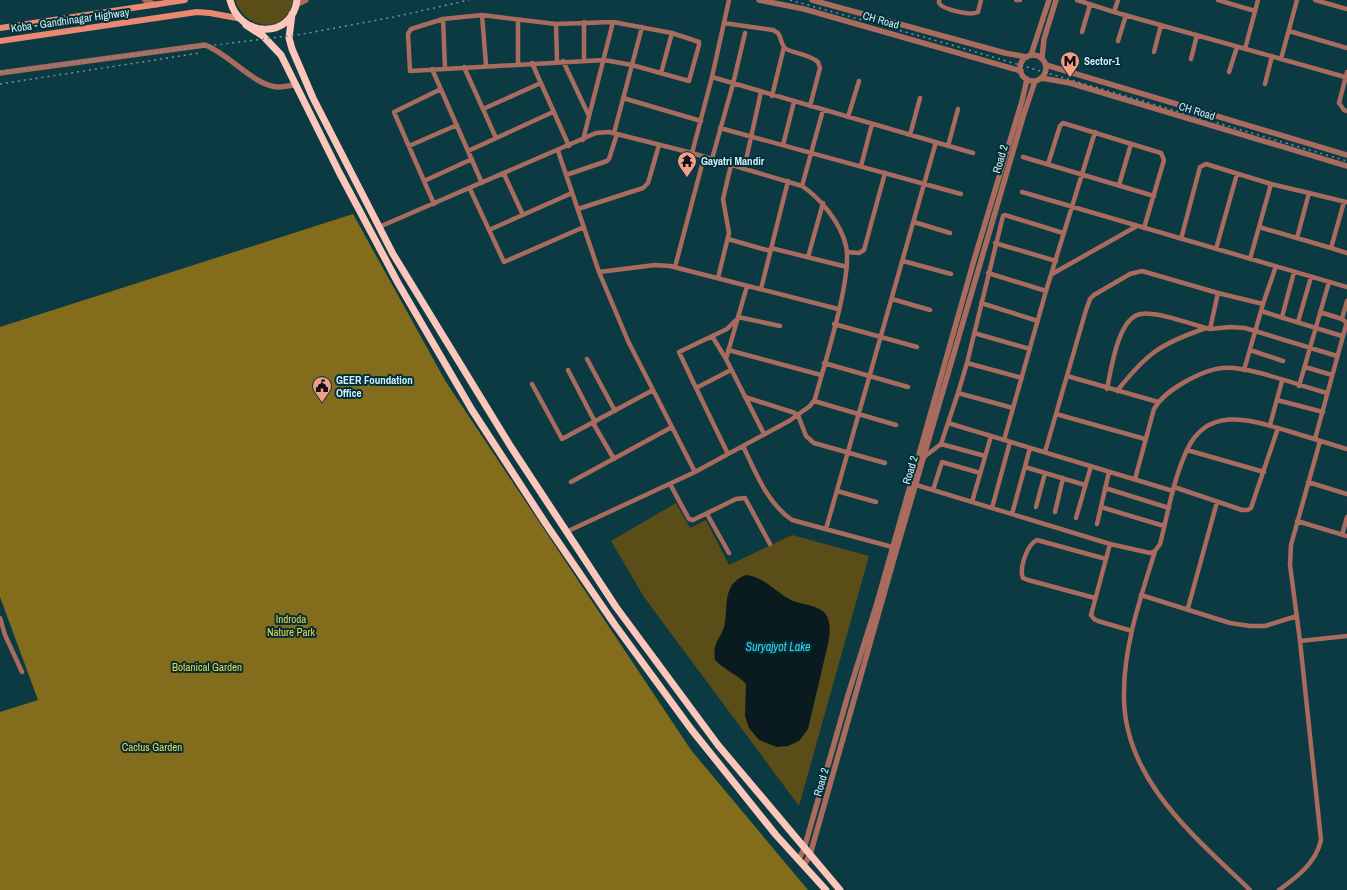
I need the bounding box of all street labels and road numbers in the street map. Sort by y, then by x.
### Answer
street label: Koba - Gandhinagar Highway [10,5,131,35]
street label: CH Road [861,8,901,32]
street label: CH Road [1177,99,1217,123]
street label: Road 2 [989,143,1011,175]
street label: Road 2 [899,454,921,486]
street label: Road 2 [810,766,832,798]

